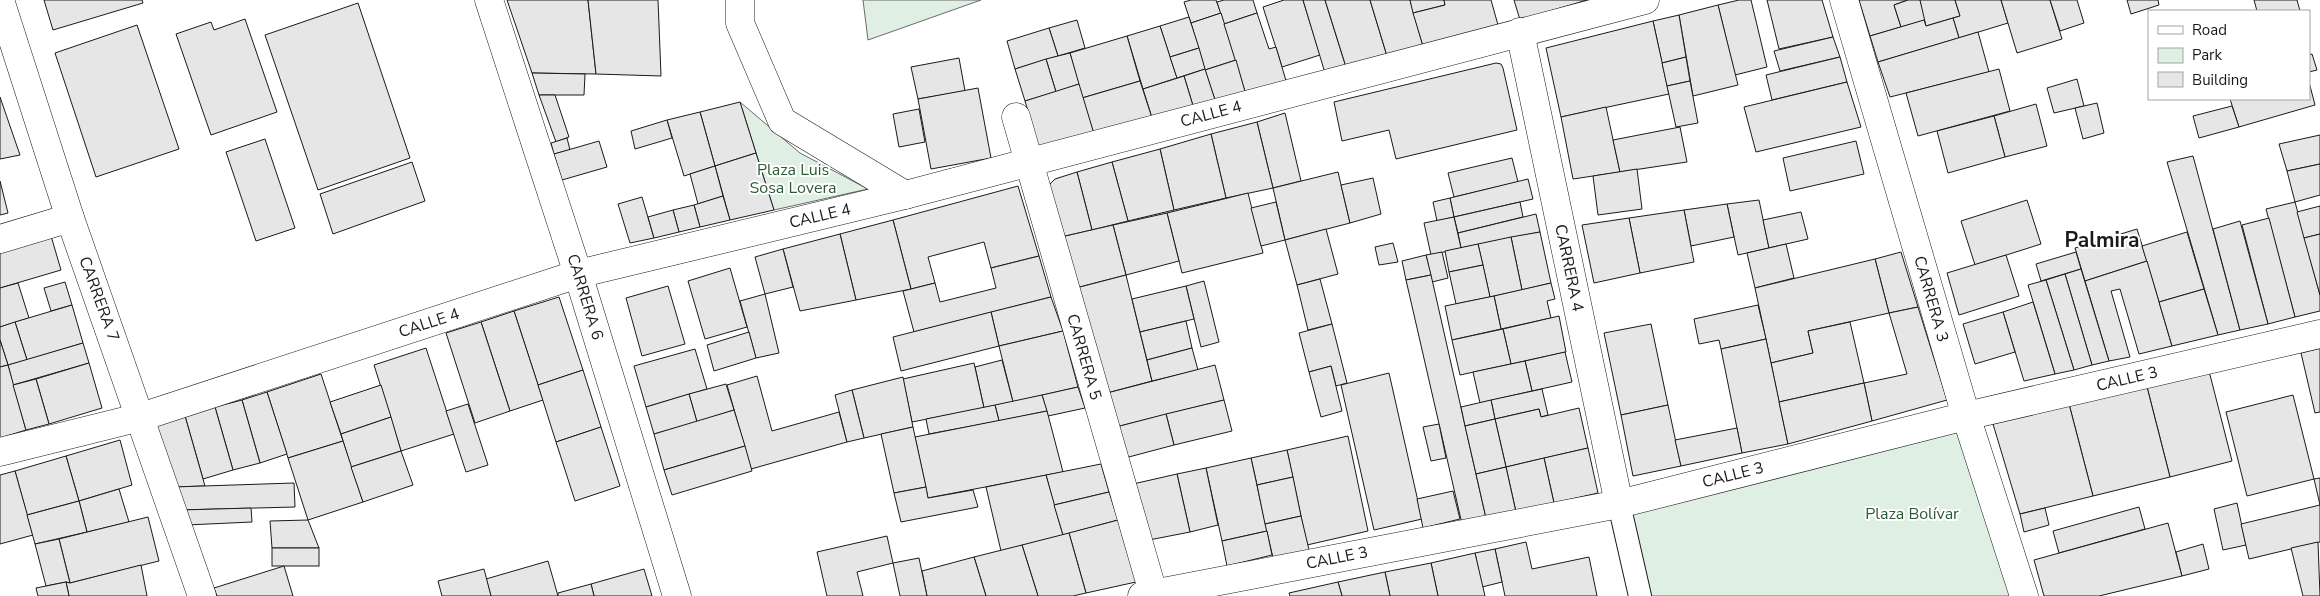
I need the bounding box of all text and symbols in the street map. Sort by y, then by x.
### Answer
legend [2148,10,2310,100]
text: Road [2192,20,2227,40]
text: Park [2192,45,2222,65]
text: Building [2192,70,2248,90]
street label: CALLE 4 [1178,95,1244,133]
park label: Plaza Luis Sosa Lovera [749,159,837,199]
street label: CALLE 4 [787,198,853,234]
street label: CARRERA 4 [1549,222,1589,314]
district label: Palmira [2065,226,2139,254]
street label: CARRERA 6 [561,251,609,343]
street label: CARRERA 3 [1908,253,1954,345]
street label: CARRERA 7 [73,254,125,344]
street label: CALLE 4 [396,303,463,343]
street label: CARRERA 5 [1061,311,1107,403]
street label: CALLE 3 [2094,361,2160,397]
street label: CALLE 3 [1700,457,1766,493]
park label: Plaza Bolívar [1865,503,1959,525]
street label: CALLE 3 [1304,541,1370,575]

